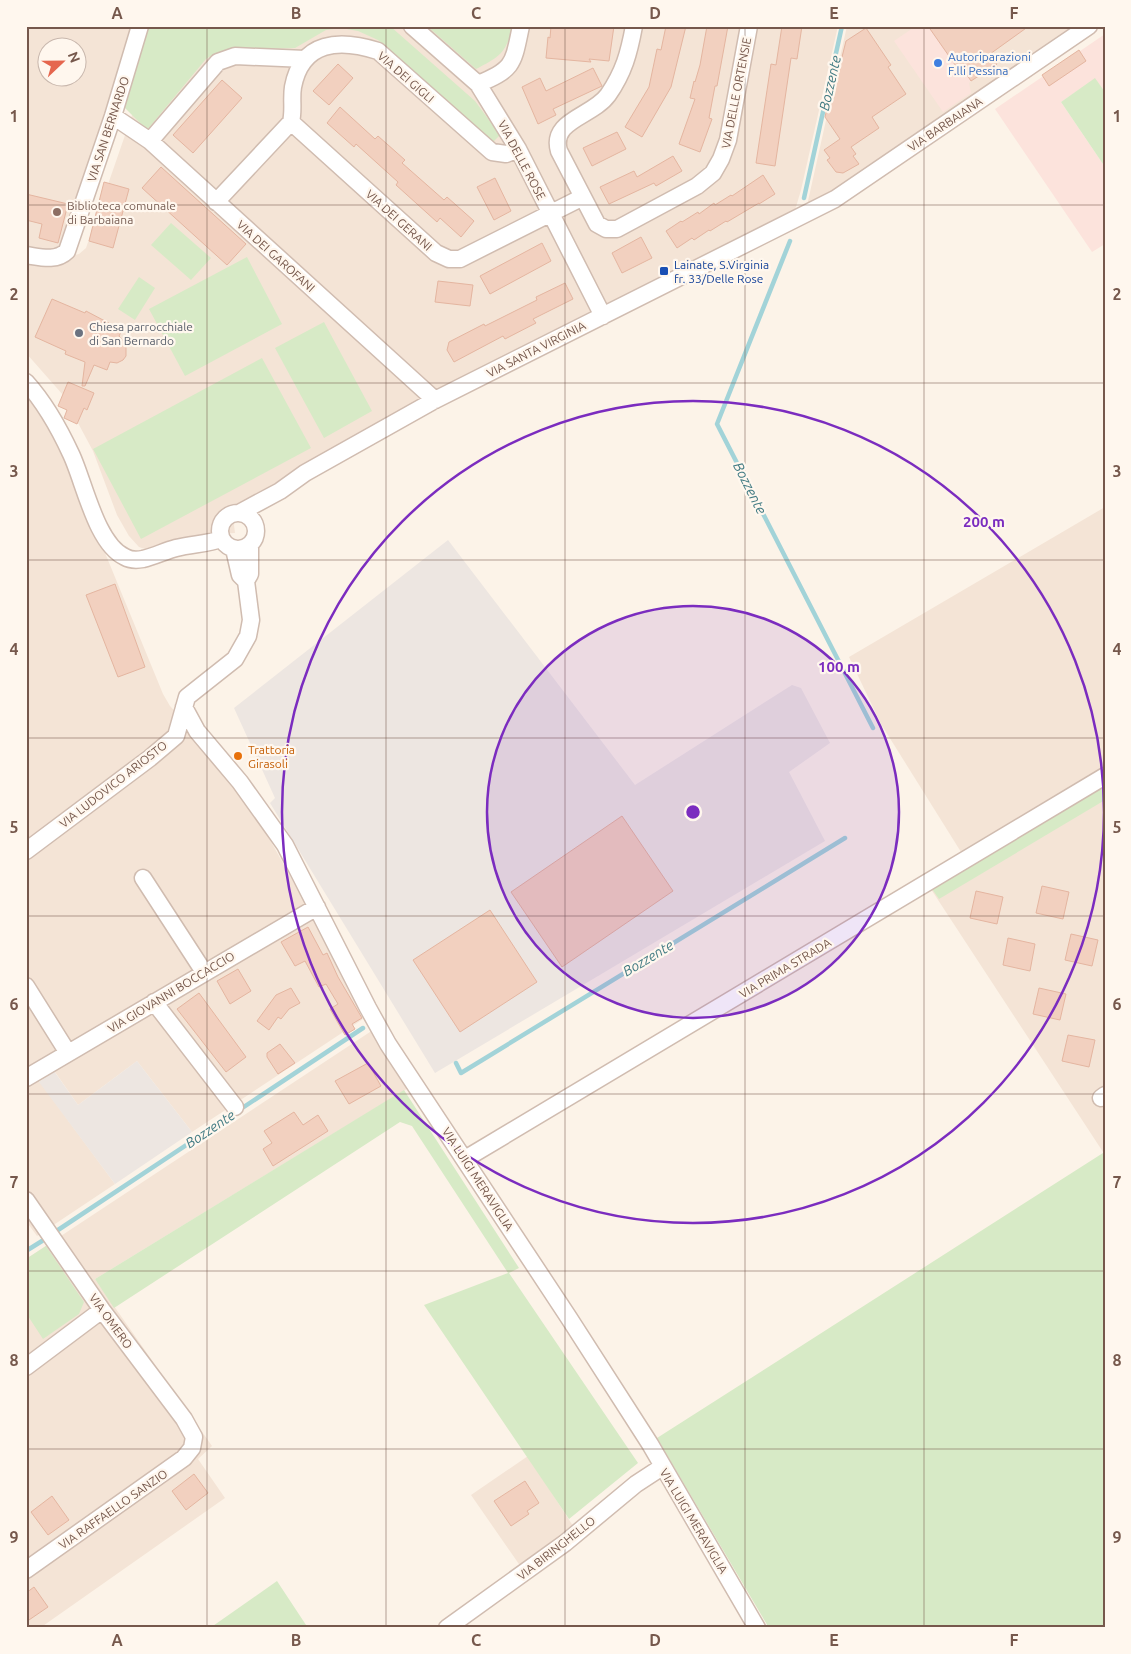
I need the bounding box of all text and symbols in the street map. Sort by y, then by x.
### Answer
text: A [111,4,123,22]
text: B [291,4,301,22]
text: C [471,4,481,22]
text: D [649,4,661,22]
text: E [829,4,839,22]
text: F [1010,4,1019,22]
street label: VIA DELLE ORTENSIE [719,36,753,150]
north arrow [38,38,88,88]
text: N [65,49,83,65]
street label: VIA DEI GIGLI [375,49,437,105]
place label: Autoriparazioni F.lli Pessina [948,50,1031,77]
water label: Bozzente [816,54,844,112]
marker: Autoriparazioni F.lli Pessina [932,57,944,69]
street label: VIA SAN BERNARDO [85,75,131,183]
street label: VIA BARBAIANA [905,94,985,154]
text: 1 [9,107,19,125]
text: 1 [1112,107,1122,125]
street label: VIA DELLE ROSE [496,118,549,202]
street label: VIA DEI GERANI [363,187,435,253]
place label: Biblioteca comunale di Barbaiana [67,199,176,226]
marker: Biblioteca comunale di Barbaiana [51,206,63,218]
street label: VIA DEI GAROFANI [234,218,318,294]
place label: Lainate, S.Virginia fr. 33/Delle Rose [674,258,769,285]
marker: Lainate, S.Virginia fr. 33/Delle Rose [658,265,670,277]
text: 2 [9,285,19,303]
text: 2 [1112,285,1122,303]
street label: VIA SANTA VIRGINIA [484,318,588,380]
place label: Chiesa parrocchiale di San Bernardo [89,320,193,347]
marker: Chiesa parrocchiale di San Bernardo [73,327,85,339]
water label: Bozzente [730,459,770,517]
text: 3 [9,462,19,480]
text: 3 [1112,462,1122,480]
text: 200 m [963,513,1005,530]
text: 4 [9,640,19,658]
text: 4 [1112,640,1122,658]
text: 100 m [818,658,860,675]
street label: VIA LUDOVICO ARIOSTO [57,738,169,830]
place label: Trattoria Girasoli [248,743,295,770]
marker: Trattoria Girasoli [232,750,244,762]
centre of rings [684,803,702,821]
text: 5 [9,818,19,836]
text: 5 [1112,818,1122,836]
street label: VIA PRIMA STRADA [737,935,833,1001]
water label: Bozzente [620,937,676,979]
street label: VIA GIOVANNI BOCCACCIO [105,949,237,1035]
text: 6 [9,995,19,1013]
text: 6 [1112,995,1122,1013]
water label: Bozzente [182,1107,238,1151]
street label: VIA LUIGI MERAVIGLIA [440,1125,516,1233]
text: 7 [9,1173,19,1191]
text: 7 [1112,1173,1122,1191]
street label: VIA OMERO [87,1291,135,1351]
text: 8 [9,1351,19,1369]
text: 8 [1112,1351,1122,1369]
street label: VIA LUIGI MERAVIGLIA [657,1466,731,1576]
street label: VIA RAFFAELLO SANZIO [56,1467,170,1551]
street label: VIA BIRINGHELLO [514,1514,598,1582]
text: 9 [9,1528,19,1546]
text: 9 [1112,1528,1122,1546]
text: A [111,1631,123,1649]
text: B [291,1631,301,1649]
text: C [471,1631,481,1649]
text: D [649,1631,661,1649]
text: E [829,1631,839,1649]
text: F [1010,1631,1019,1649]

